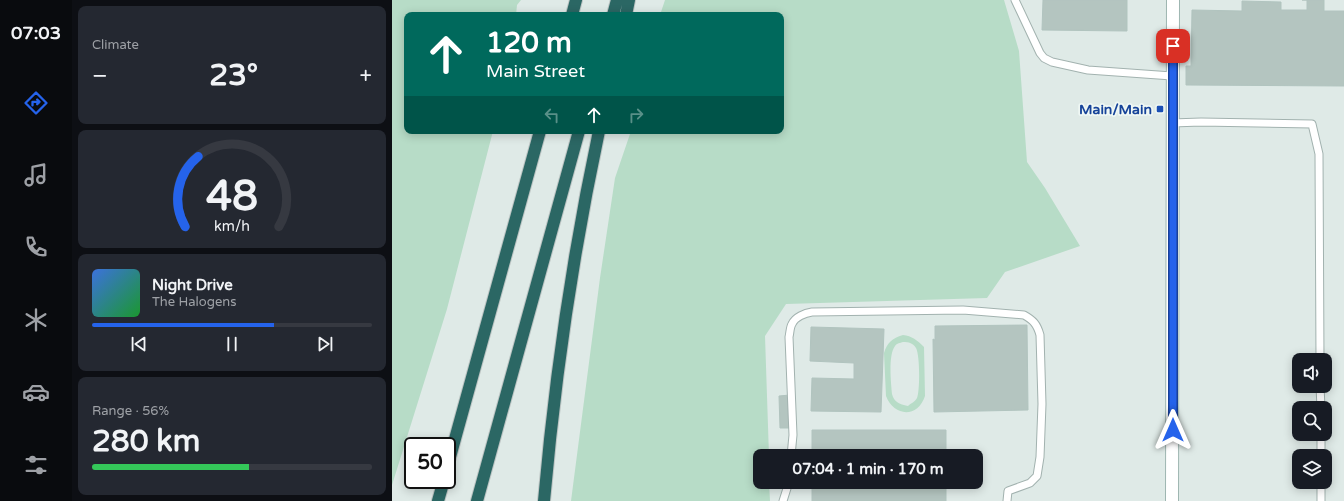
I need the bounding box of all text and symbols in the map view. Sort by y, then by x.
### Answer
text: 07:03 [11,22,61,44]
text: 120 m [486,26,572,60]
icon: ahead [420,28,472,80]
pin [1156,29,1190,63]
icon: arrive [1162,35,1184,57]
text: Climate [92,37,139,53]
text: 23° [209,57,258,94]
text: Main Street [486,60,585,82]
text: − [92,63,108,89]
text: + [360,63,372,89]
icon: directions [22,89,50,117]
place label: Main/Main [1079,101,1152,118]
icon: left [541,104,563,126]
icon: ahead [583,104,605,126]
icon: right [625,104,647,126]
marker: Main/Main [1155,104,1165,114]
icon: music [22,161,50,189]
text: 48 [206,171,258,221]
text: km/h [214,217,250,234]
icon: phone [22,233,50,261]
text: Night Drive [152,276,233,294]
text: The Halogens [152,294,236,310]
icon: climate [22,306,50,334]
icon: previous [128,333,150,355]
icon: pause [221,333,243,355]
icon: next [314,333,336,355]
map controls [1292,353,1332,489]
button: sound [1292,353,1332,393]
icon: car [22,378,50,406]
button: search [1292,401,1332,441]
text: Range · 56% [92,403,169,419]
position arrow [1152,409,1194,451]
text: 280 km [92,423,200,460]
speed limit sign: 50 [404,437,456,489]
button: layers [1292,449,1332,489]
icon: filters [22,451,50,479]
text: 07:04 · 1 min · 170 m [793,460,943,478]

